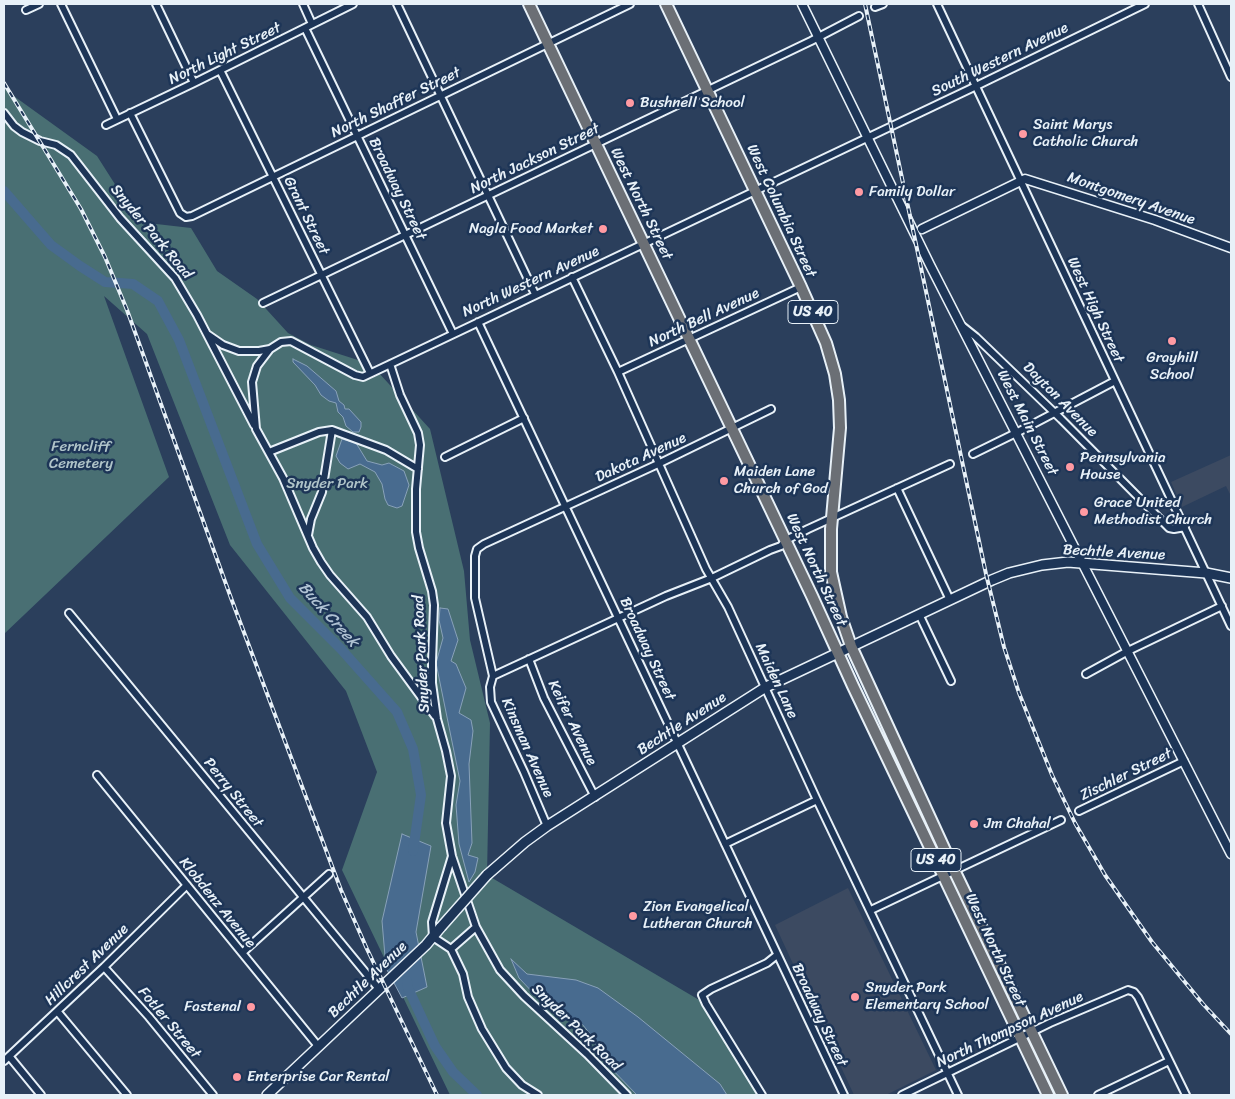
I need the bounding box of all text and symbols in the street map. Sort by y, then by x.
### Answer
street label: North Light Street [166,19,284,89]
street label: South Western Avenue [929,19,1071,101]
street label: North Shaffer Street [328,64,464,142]
place label: Bushnell School [640,94,745,112]
marker: Bushnell School [624,97,636,109]
place label: Saint Marys Catholic Church [1033,116,1138,151]
street label: North Jackson Street [467,120,603,198]
marker: Saint Marys Catholic Church [1017,128,1029,140]
street label: Broadway Street [364,135,430,243]
street label: West Columbia Street [742,142,820,280]
street label: West North Street [606,145,676,263]
street label: Montgomery Avenue [1065,169,1197,229]
street label: Grant Street [279,174,333,258]
street label: Snyder Park Road [106,181,196,283]
place label: Family Dollar [869,183,955,201]
marker: Family Dollar [853,186,865,198]
place label: Nagla Food Market [469,220,593,238]
marker: Nagla Food Market [597,223,609,235]
street label: North Western Avenue [460,242,602,322]
street label: West High Street [1063,254,1127,366]
street label: North Bell Avenue [646,284,762,352]
road number: US 40 [788,300,838,324]
marker: Grayhill School [1166,335,1178,347]
place label: Grayhill School [1146,349,1198,384]
street label: Dayton Avenue [1019,359,1101,441]
street label: West Main Street [993,367,1061,479]
street label: Dakota Avenue [593,429,689,487]
park label: Ferncliff Cemetery [49,438,113,473]
place label: Pennsylvania House [1080,449,1165,484]
marker: Pennsylvania House [1064,461,1076,473]
place label: Maiden Lane Church of God [734,463,828,498]
park label: Snyder Park [286,475,368,493]
marker: Maiden Lane Church of God [718,475,730,487]
place label: Grace United Methodist Church [1094,494,1212,529]
marker: Grace United Methodist Church [1078,506,1090,518]
street label: West North Street [782,511,850,629]
street label: Bechtle Avenue [1062,541,1166,565]
water label: Buck Creek [294,579,362,651]
street label: Snyder Park Road [410,595,434,713]
street label: Broadway Street [615,595,679,703]
street label: Maiden Lane [751,640,801,722]
street label: Keifer Avenue [544,677,600,769]
street label: Bechtle Avenue [634,689,730,759]
street label: Kinsman Avenue [497,695,557,801]
street label: Zischler Street [1077,745,1175,805]
street label: Perry Street [199,755,267,831]
place label: Jm Chahal [984,815,1051,833]
marker: Jm Chahal [968,818,980,830]
road number: US 40 [911,848,961,872]
street label: Klobdenz Avenue [175,854,259,952]
street label: West North Street [961,891,1029,1009]
place label: Zion Evangelical Lutheran Church [643,898,753,933]
marker: Zion Evangelical Lutheran Church [627,910,639,922]
street label: Hillcrest Avenue [41,921,133,1009]
street label: Bechtle Avenue [325,938,411,1022]
street label: Broadway Street [787,961,851,1069]
place label: Snyder Park Elementary School [865,979,989,1014]
street label: Snyder Park Road [527,981,625,1075]
street label: Fotler Street [134,984,204,1062]
street label: North Thompson Avenue [934,988,1086,1072]
marker: Snyder Park Elementary School [849,991,861,1003]
place label: Fastenal [184,998,241,1016]
marker: Fastenal [245,1001,257,1013]
place label: Enterprise Car Rental [247,1068,390,1086]
marker: Enterprise Car Rental [231,1071,243,1083]

